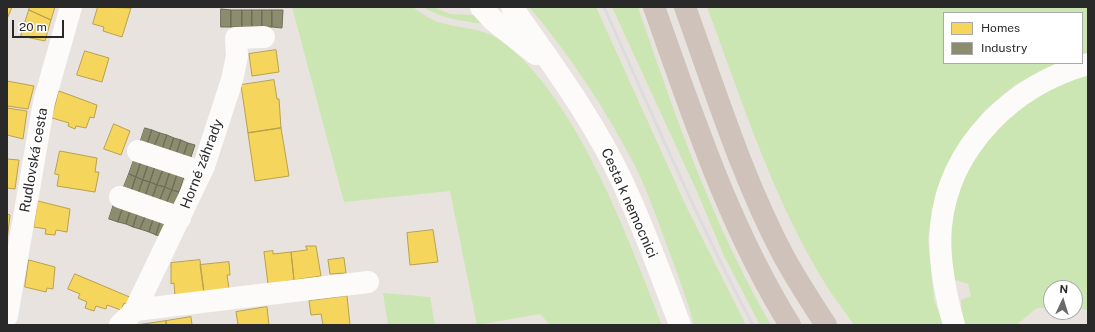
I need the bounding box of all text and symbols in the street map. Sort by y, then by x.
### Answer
scale bar [14,12,66,38]
legend [943,12,1083,64]
text: 20 m [19,20,47,34]
text: Homes [981,21,1020,35]
text: Industry [981,41,1027,55]
street label: Rudlovská cesta [17,106,51,214]
street label: Horné záhrady [177,117,227,211]
street label: Cesta k nemocnici [597,146,661,260]
north arrow [1043,280,1083,320]
text: N [1059,283,1068,295]

